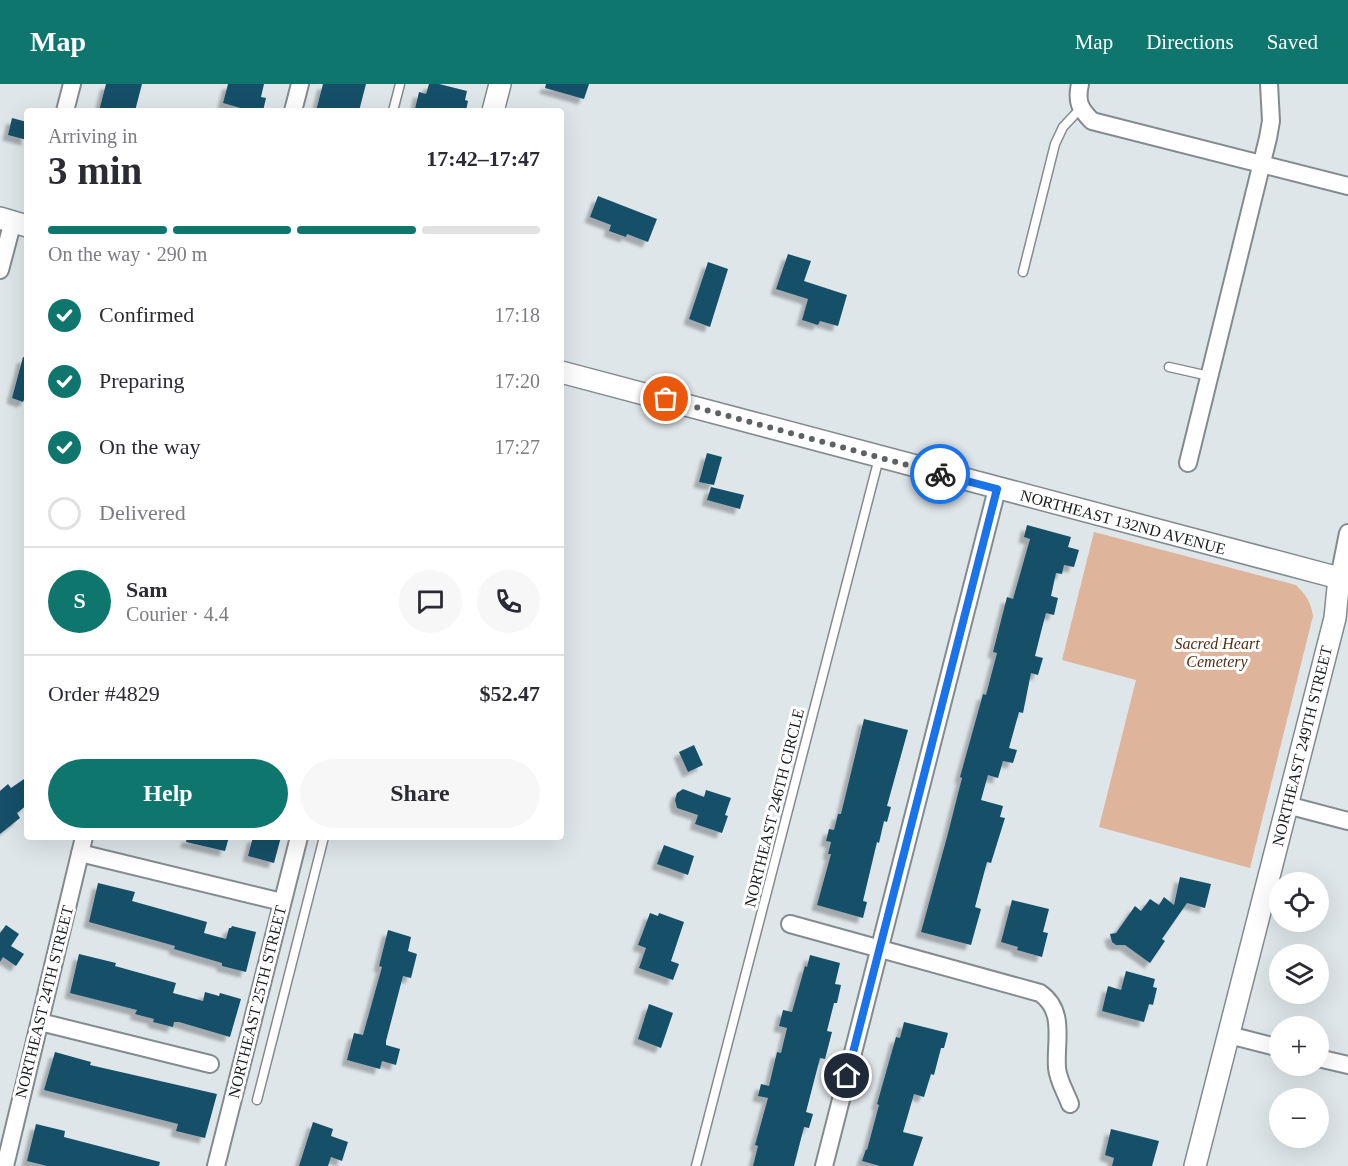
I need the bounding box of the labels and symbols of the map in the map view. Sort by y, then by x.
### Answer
pin [640,373,691,424]
courier [910,444,970,504]
street label: NORTHEAST 132ND AVENUE [1019,486,1227,558]
park label: Sacred Heart Cemetery [1174,635,1260,671]
street label: NORTHEAST 249TH STREET [1269,644,1335,848]
street label: NORTHEAST 246TH CIRCLE [741,707,807,909]
street label: NORTHEAST 24TH STREET [12,904,76,1100]
street label: NORTHEAST 25TH STREET [225,904,289,1100]
pin [821,1050,872,1101]

